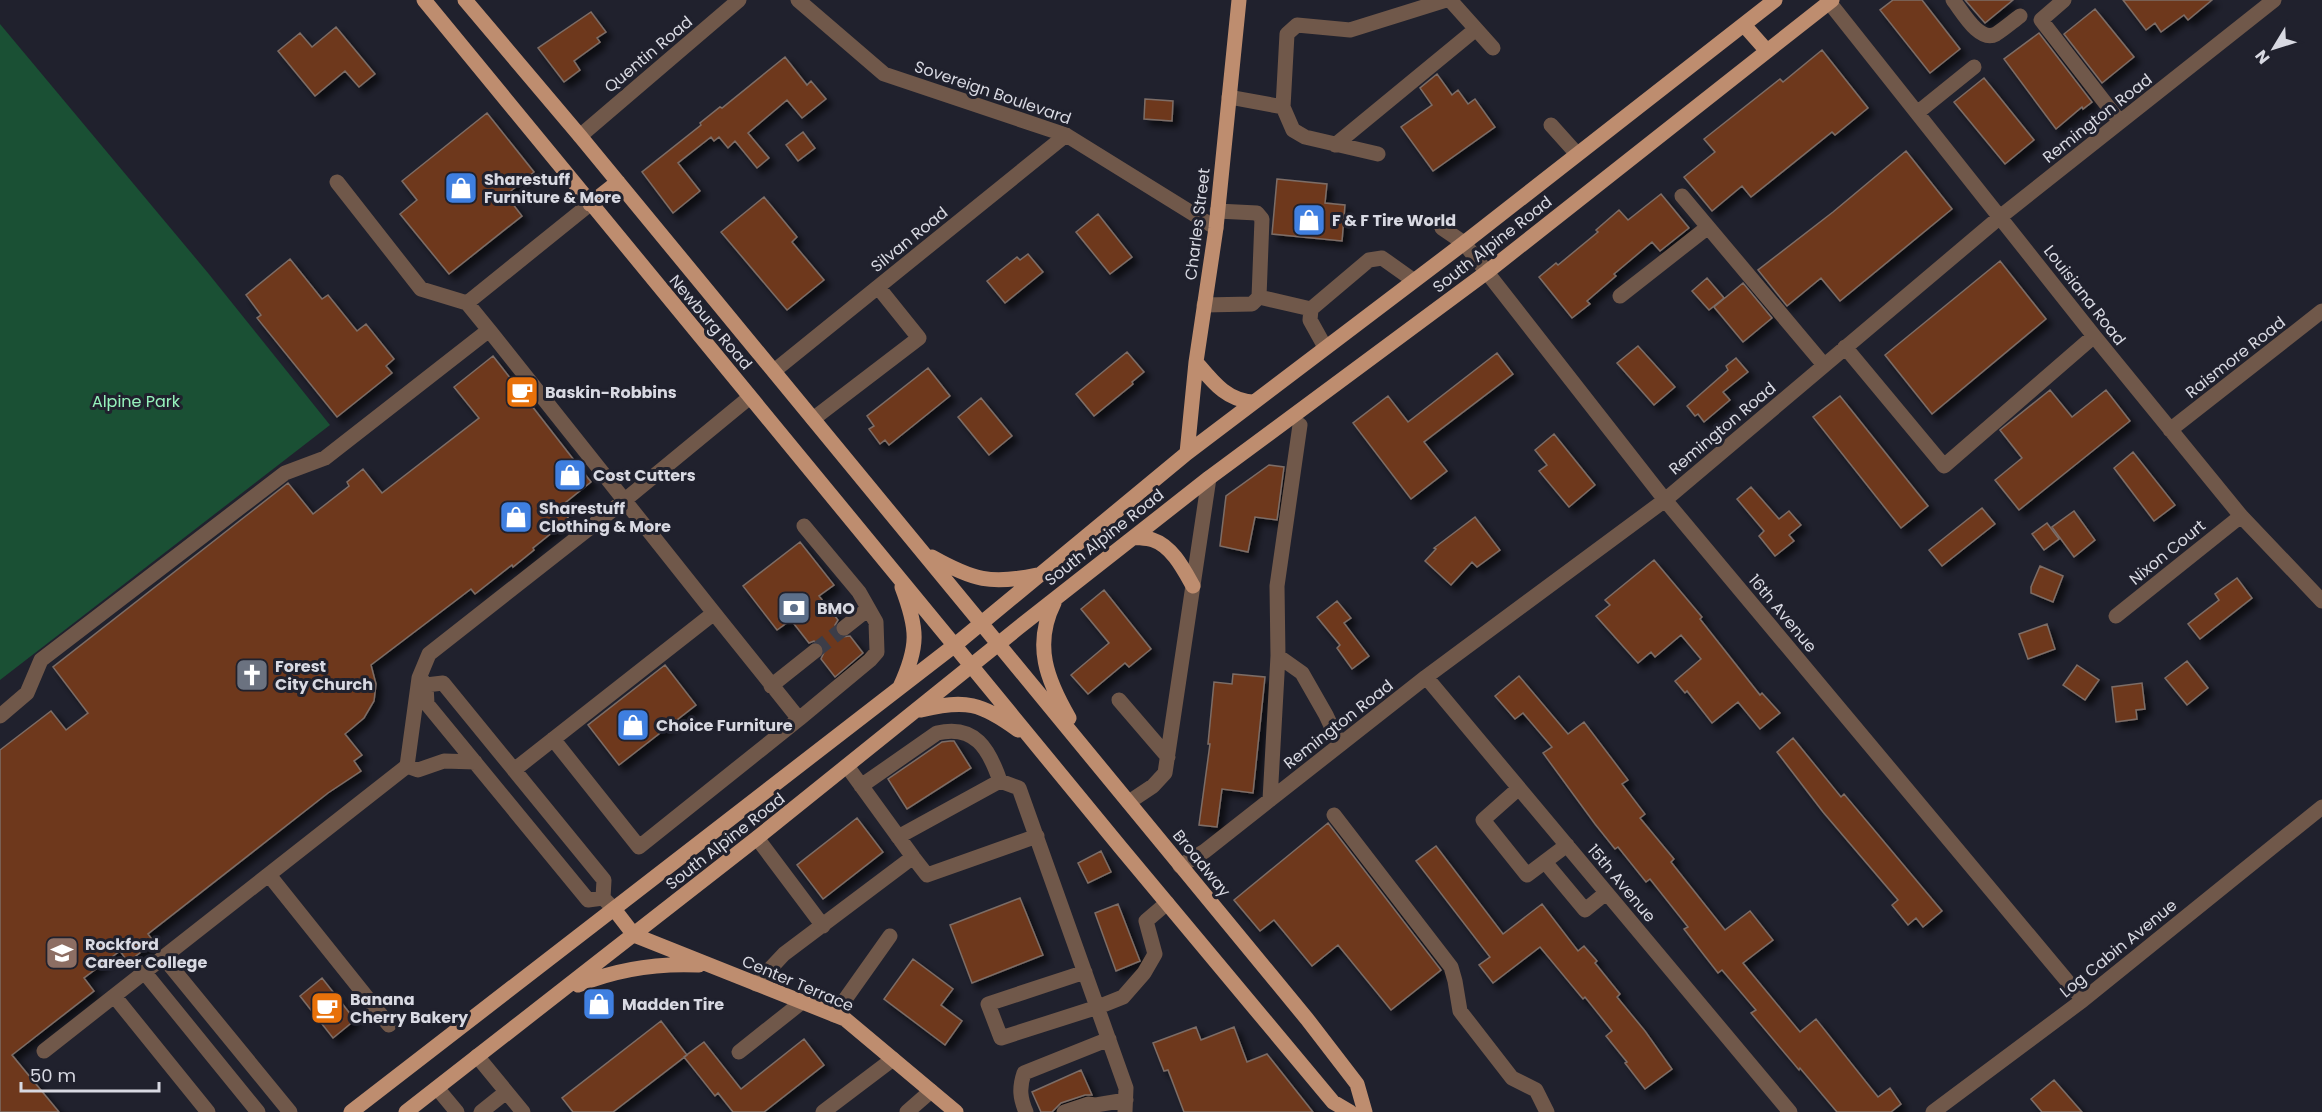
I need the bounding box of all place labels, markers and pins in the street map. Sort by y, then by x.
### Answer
place label: Sharestuff Furniture & More [484,168,621,209]
shop icon: Sharestuff Furniture & More [443,170,479,206]
shop icon: F & F Tire World [1291,202,1327,238]
place label: F & F Tire World [1332,209,1456,232]
cafe icon: Baskin-Robbins [504,374,540,410]
place label: Baskin-Robbins [545,381,677,404]
shop icon: Cost Cutters [552,457,588,493]
place label: Cost Cutters [593,464,696,487]
place label: Sharestuff Clothing & More [539,497,671,538]
shop icon: Sharestuff Clothing & More [498,499,534,535]
bank icon: BMO [776,590,812,626]
place label: BMO [817,597,855,620]
place label: Forest City Church [275,655,373,696]
church icon: Forest City Church [234,657,270,693]
shop icon: Choice Furniture [615,707,651,743]
place label: Choice Furniture [656,714,793,737]
place label: Rockford Career College [85,933,207,974]
school or university icon: Rockford Career College [44,935,80,971]
shop icon: Madden Tire [581,986,617,1022]
place label: Banana Cherry Bakery [350,988,469,1029]
cafe icon: Banana Cherry Bakery [309,990,345,1026]
place label: Madden Tire [622,993,724,1016]

